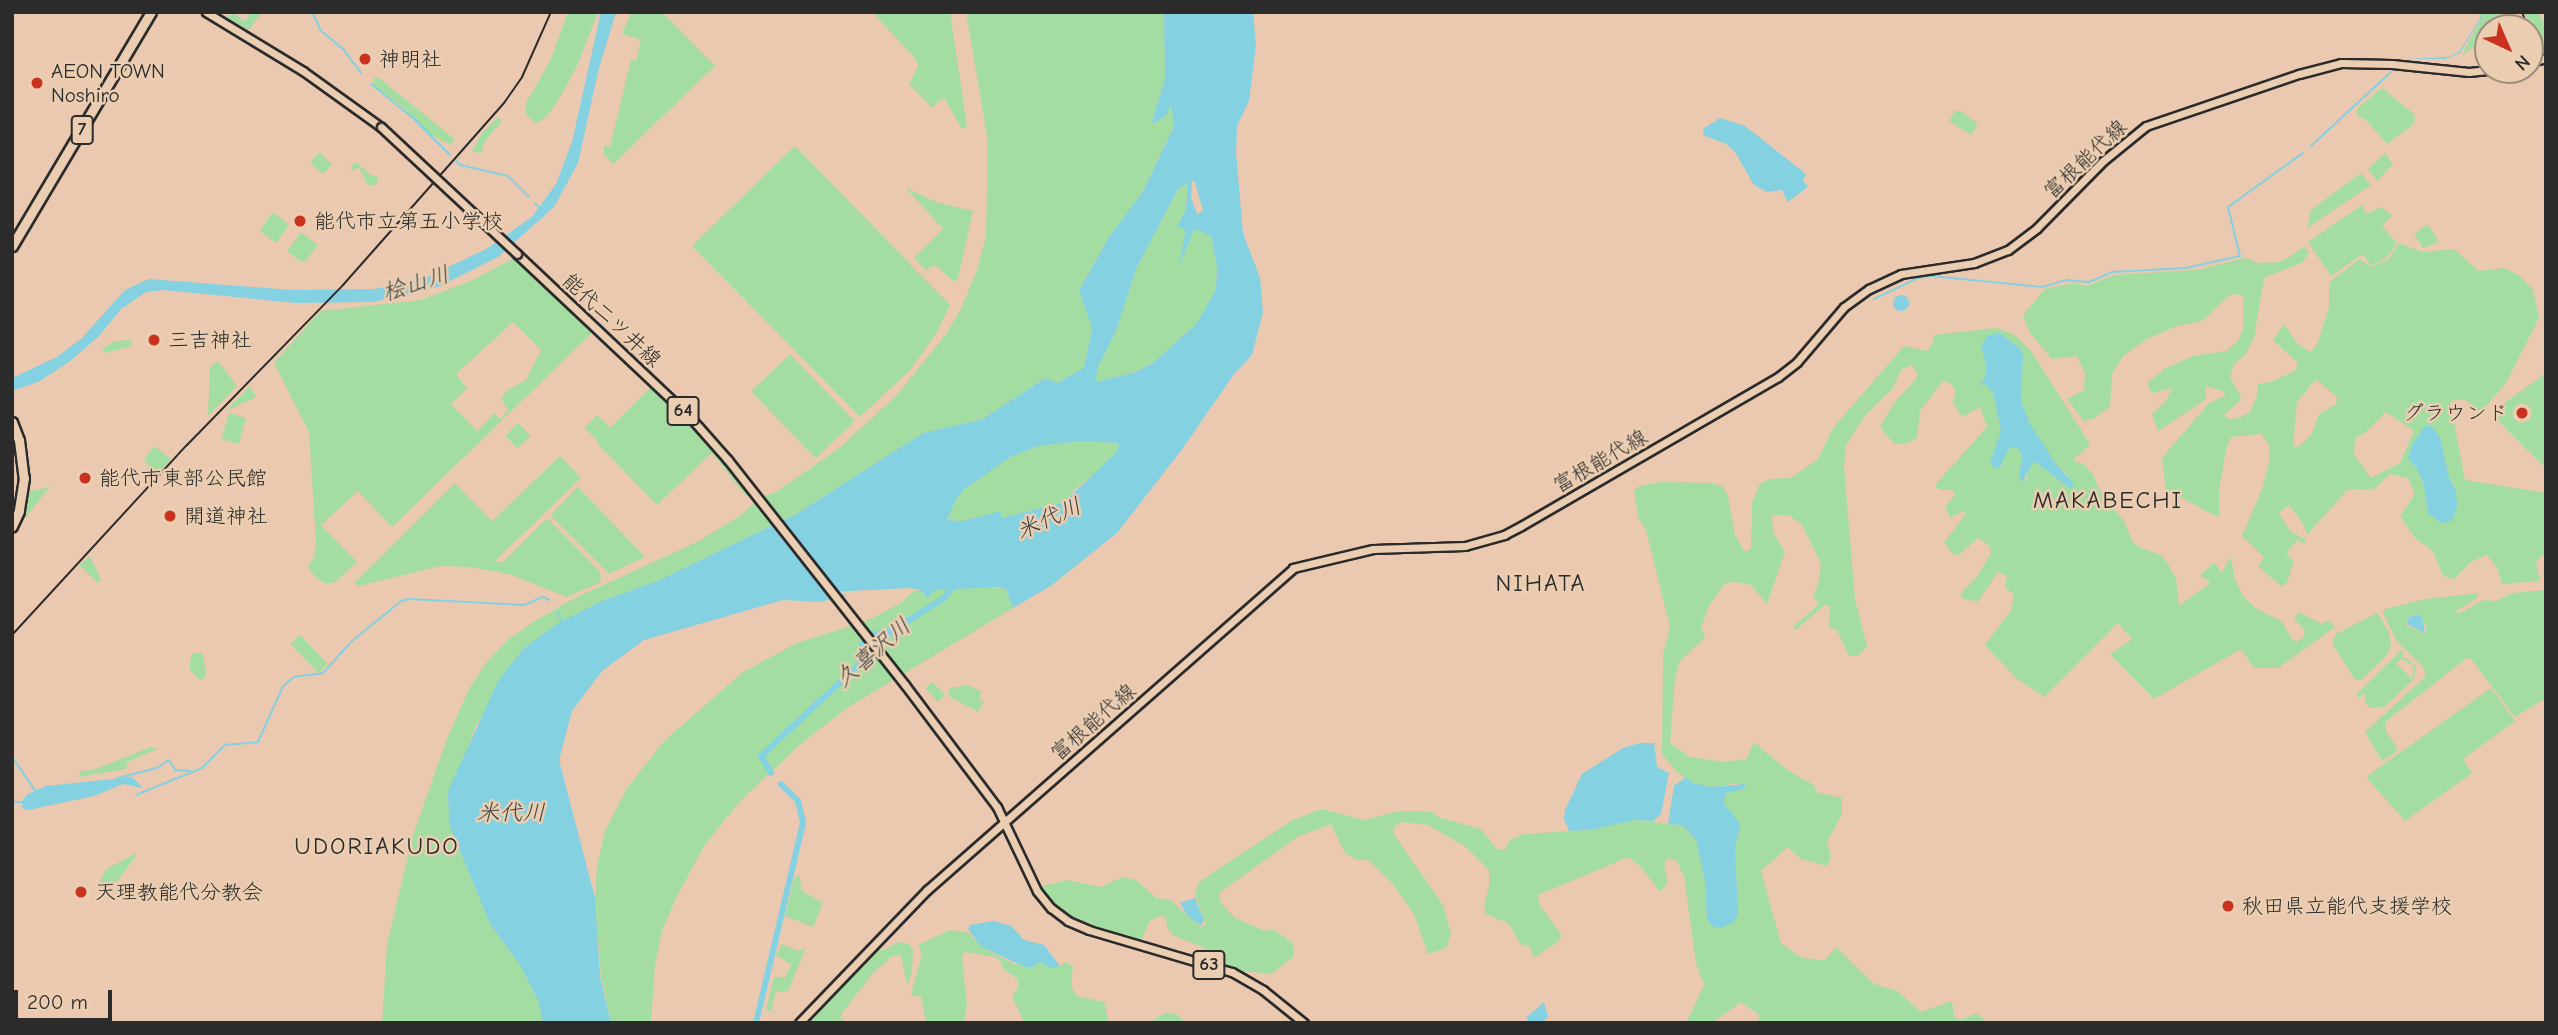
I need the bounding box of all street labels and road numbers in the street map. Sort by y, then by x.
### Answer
road number: 7 [70,114,94,146]
street label: 富根能代線 [2038,114,2132,204]
street label: 能代二ツ井線 [557,268,667,372]
road number: 64 [666,396,700,426]
street label: 富根能代線 [1548,424,1652,498]
street label: 富根能代線 [1045,678,1141,766]
road number: 63 [1192,950,1226,981]

